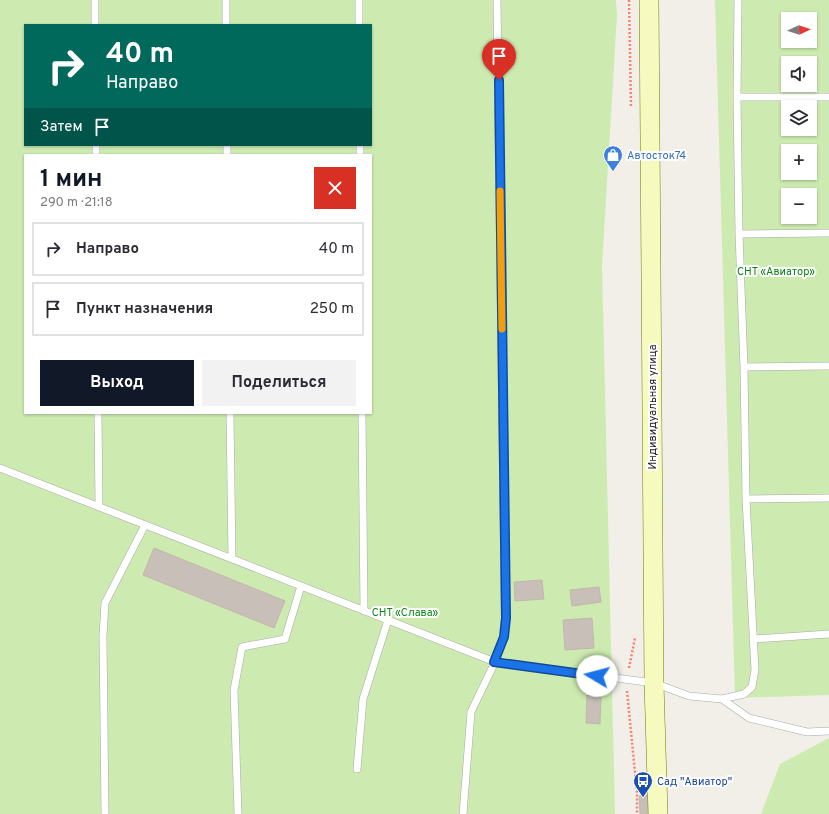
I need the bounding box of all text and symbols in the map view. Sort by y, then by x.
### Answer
north arrow [781,12,817,48]
map controls [781,12,817,224]
text: 40 m [106,37,174,73]
pin [482,39,516,80]
icon: right [40,40,92,92]
icon: arrive [488,45,510,67]
button: sound [781,56,817,92]
text: Направо [106,72,178,95]
button: layers [781,100,817,136]
icon: arrive [91,116,113,138]
text: Затем [40,118,83,137]
shop icon: Автосток74 [602,144,624,172]
button: + [781,144,817,180]
place label: Автосток74 [627,149,686,163]
text: 1 мин [40,165,102,195]
button: close [314,167,356,209]
button: − [781,188,817,224]
text: 290 m · 21:18 [40,195,113,211]
icon: right [42,238,64,260]
text: Направо [76,240,139,259]
text: 40 m [319,240,354,259]
park label: СНТ «Авиатор» [737,265,815,279]
icon: arrive [42,298,64,320]
text: Пункт назначения [76,300,213,319]
text: 250 m [310,300,354,319]
street label: Индивидуальная улица [646,344,660,470]
button: Выход [40,360,194,406]
button: Поделиться [202,360,356,406]
park label: СНТ «Слава» [372,606,439,620]
position arrow [576,655,618,697]
bus stop icon: Сад "Авиатор" [632,770,654,798]
place label: Сад "Авиатор" [657,775,732,789]

